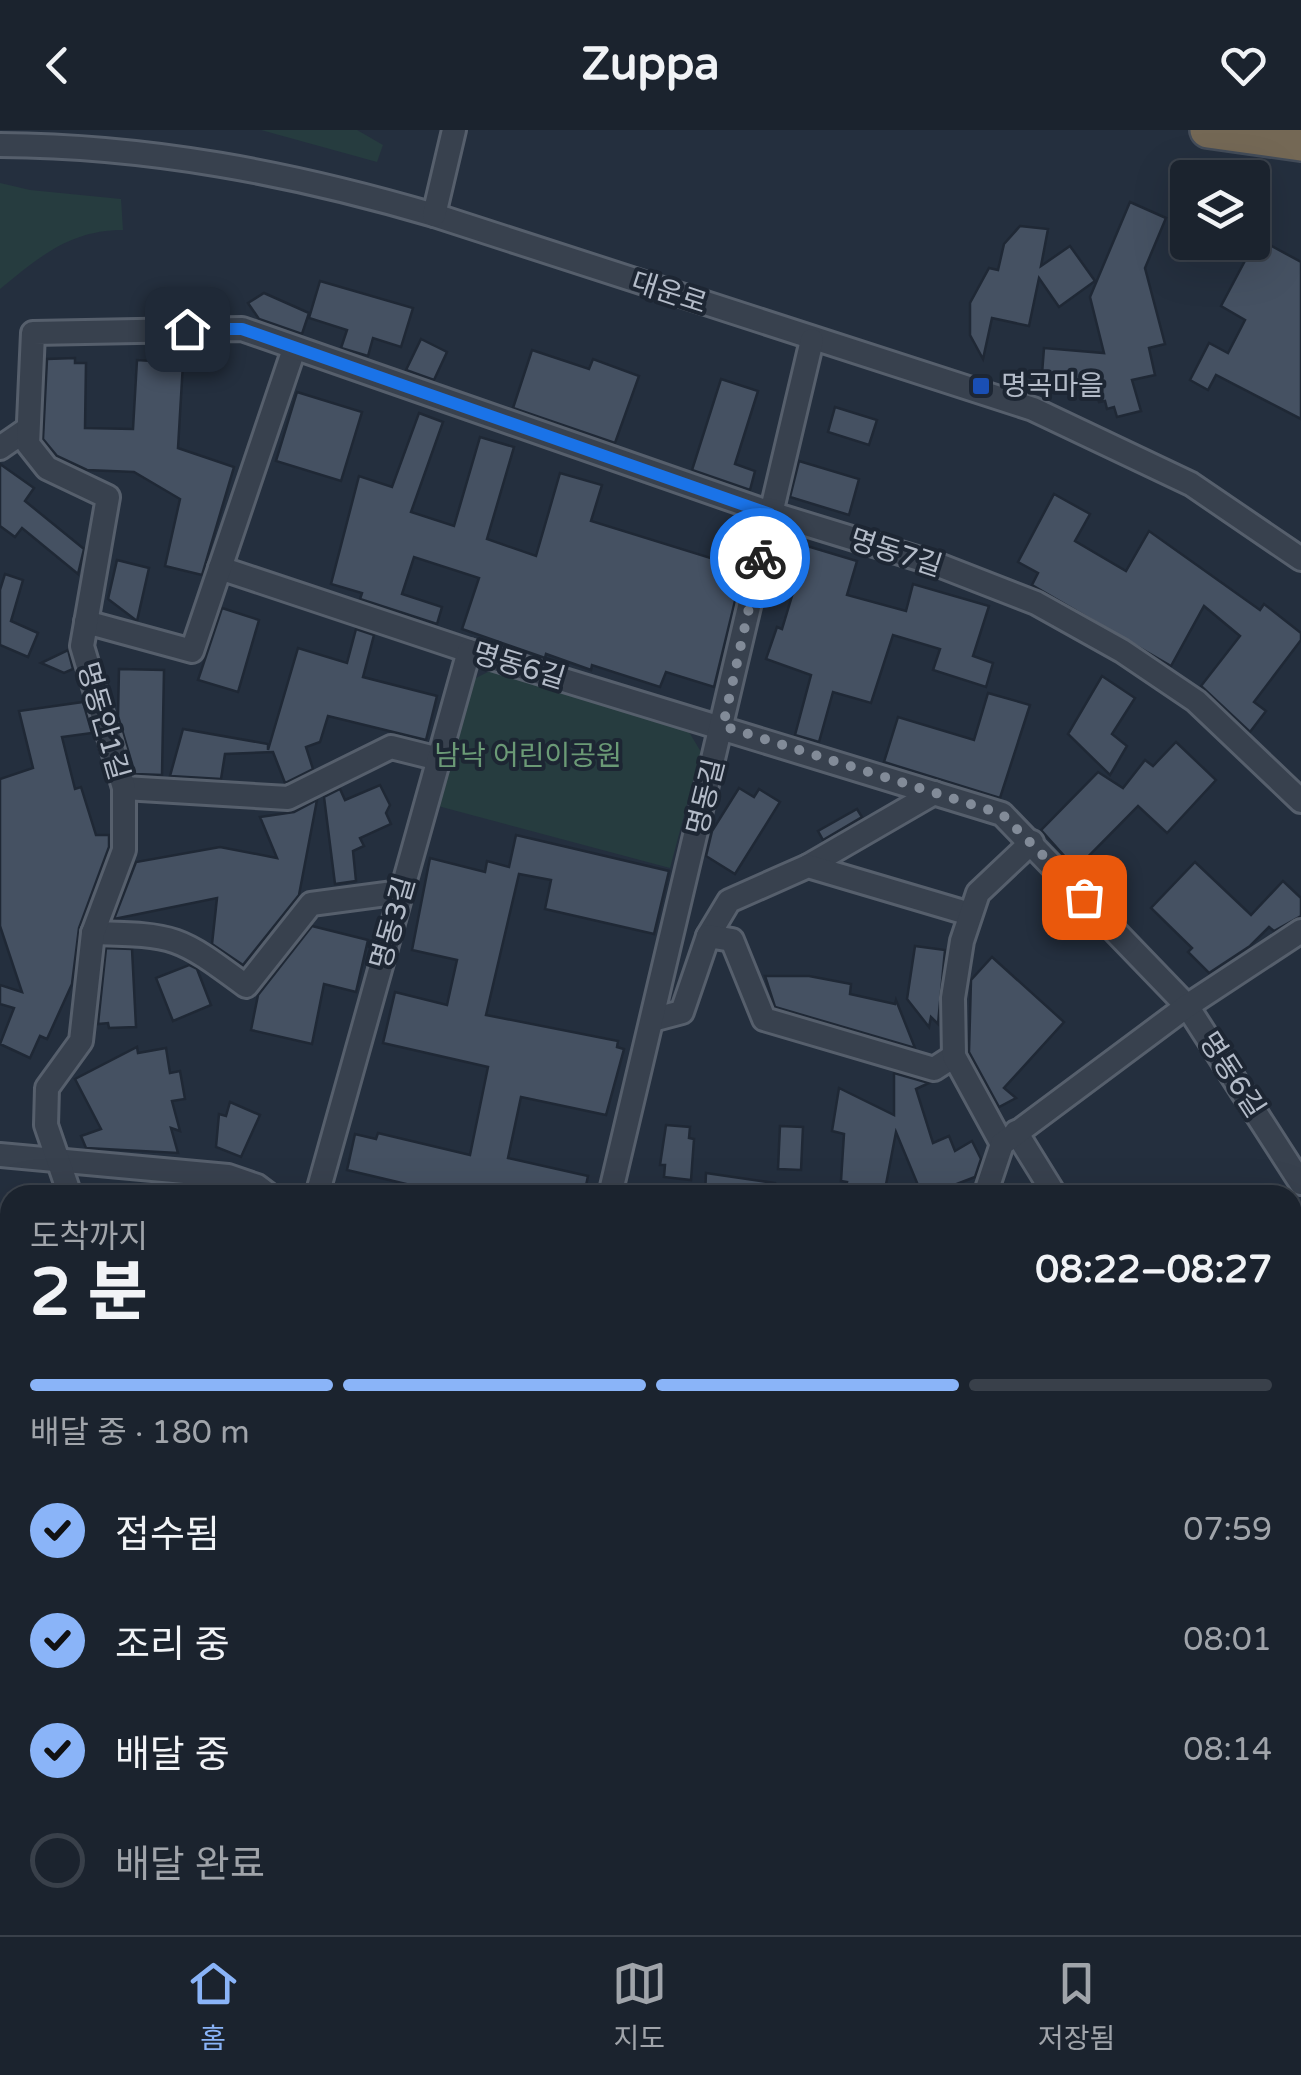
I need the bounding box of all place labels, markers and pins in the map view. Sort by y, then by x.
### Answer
pin [145,287,230,372]
place label: 명곡마을 [1001,369,1104,403]
marker: 명곡마을 [970,375,992,397]
pin [1042,855,1127,940]

